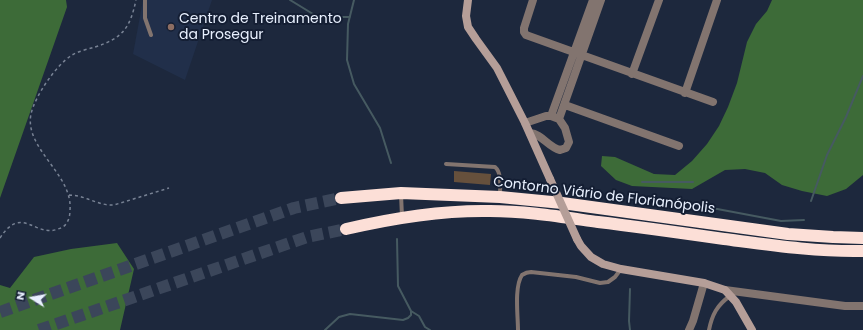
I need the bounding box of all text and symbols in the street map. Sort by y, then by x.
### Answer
place label: Centro de Treinamento da Prosegur [179,11,342,44]
marker: Centro de Treinamento da Prosegur [166,22,176,32]
street label: Contorno Viário de Florianópolis [492,174,716,218]
north arrow [12,278,52,318]
text: N [12,290,29,301]

